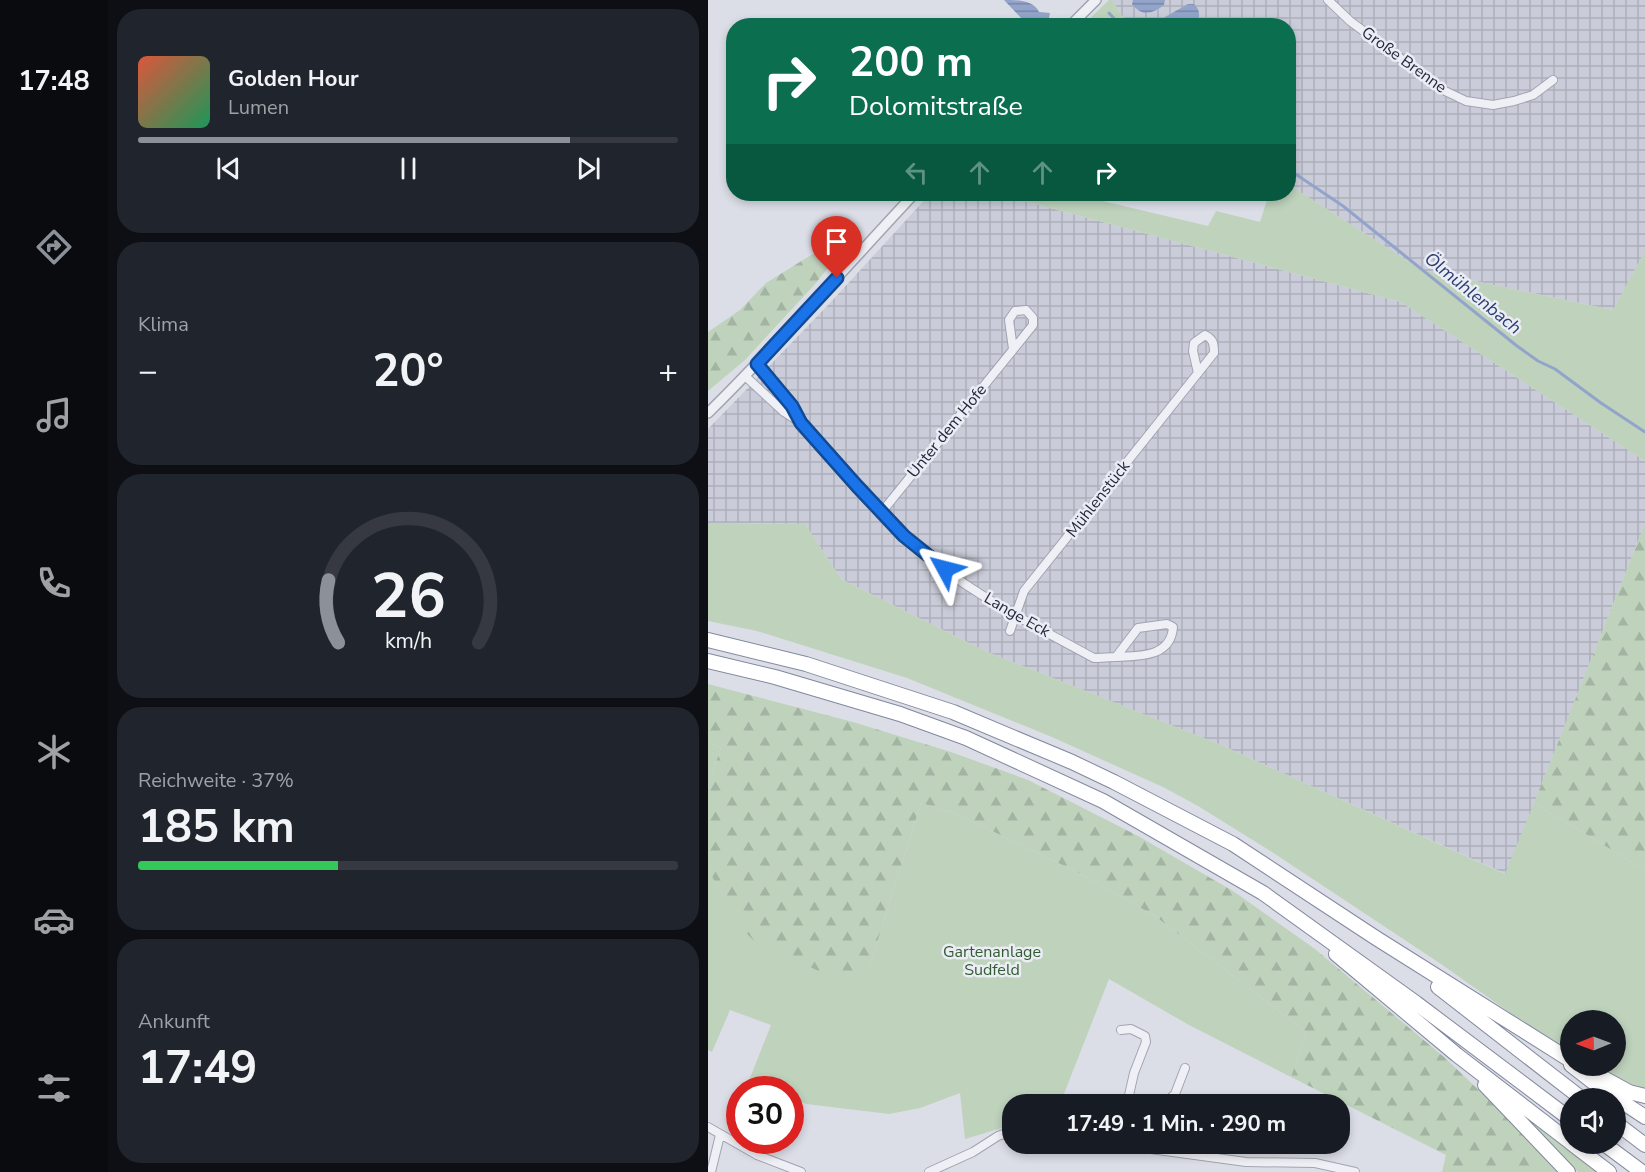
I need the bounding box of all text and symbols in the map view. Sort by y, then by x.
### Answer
street label: Große Brenne [1357,22,1451,98]
text: 200 m [849,34,973,91]
icon: right [750,42,828,120]
text: 17:48 [18,63,90,100]
text: Golden Hour [228,64,359,94]
text: Dolomitstraße [849,88,1023,125]
text: Lumen [228,94,289,121]
icon: previous [212,152,245,185]
icon: pause [392,152,425,185]
icon: next [572,152,605,185]
icon: left [900,156,933,189]
icon: ahead [963,156,996,189]
icon: ahead [1026,156,1059,189]
icon: right [1089,156,1122,189]
pin [811,216,862,278]
icon: arrive [820,225,853,258]
icon: directions [33,226,75,268]
water label: Ölmühlenbach [1419,246,1527,340]
text: Klima [138,311,189,338]
text: 20° [372,341,444,402]
text: − [138,349,158,394]
text: + [658,349,678,394]
street label: Unter dem Hofe [902,379,992,483]
icon: music [33,394,75,436]
street label: Mühlenstück [1061,455,1135,542]
position arrow [913,537,977,601]
text: 26 [371,554,445,639]
icon: phone [33,562,75,604]
street label: Lange Eck [980,587,1055,643]
text: km/h [384,626,432,656]
icon: climate [33,731,75,773]
text: Reichweite · 37% [138,767,294,794]
text: 185 km [138,797,295,858]
icon: car [33,899,75,941]
park label: Gartenanlage Sudfeld [943,941,1041,981]
text: Ankunft [138,1008,210,1035]
north arrow [1560,1010,1626,1076]
map controls [1560,1010,1626,1154]
text: 17:49 [138,1038,257,1099]
icon: filters [33,1067,75,1109]
speed limit sign: 30 [726,1076,804,1154]
button: sound [1560,1088,1626,1154]
text: 17:49 · 1 Min. · 290 m [1066,1109,1286,1139]

